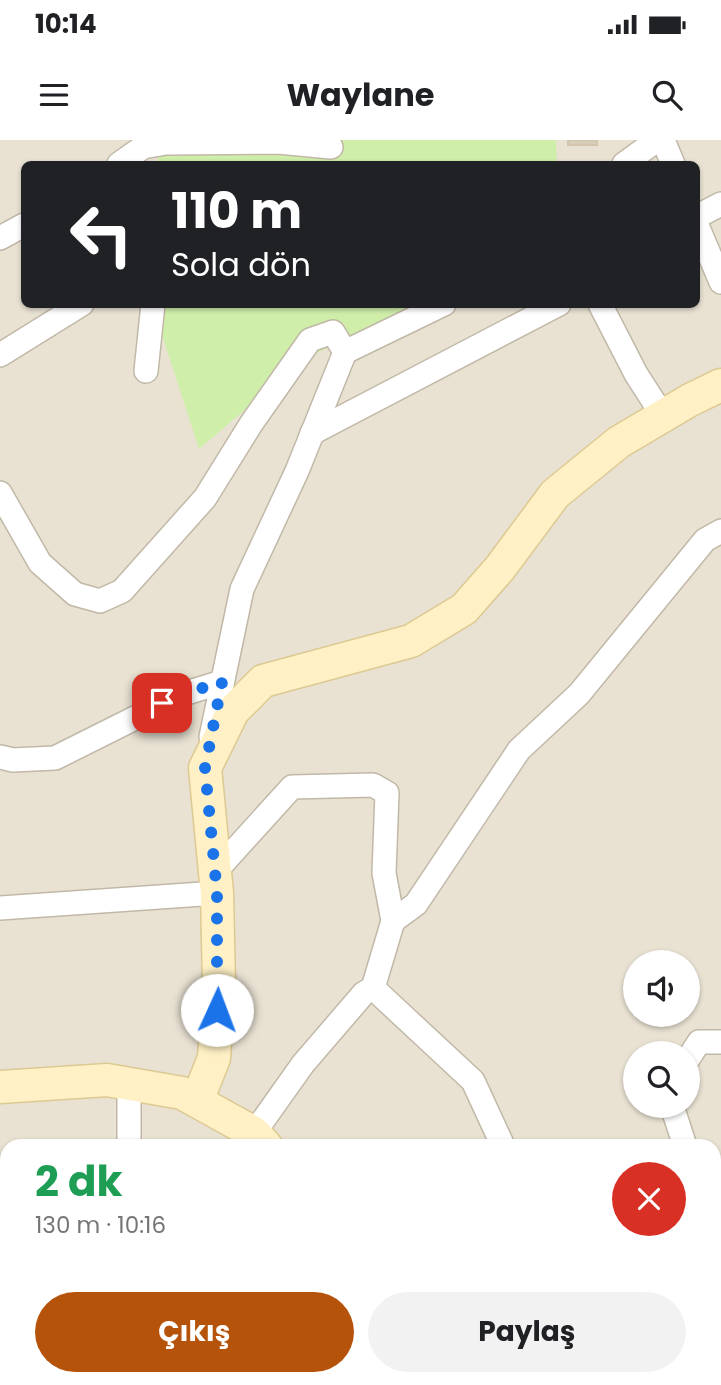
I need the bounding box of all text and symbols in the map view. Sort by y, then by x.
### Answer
text: 10:14 [35,6,97,42]
text: Waylane [286,72,435,117]
icon: menu [35,76,73,114]
icon: search [648,76,686,114]
text: 110 m [171,177,302,245]
icon: left [56,189,147,280]
text: Sola dön [171,242,311,287]
pin [132,673,192,733]
icon: arrive [143,684,181,722]
map controls [623,950,700,1118]
button: sound [623,950,700,1027]
position arrow [180,973,254,1047]
button: search [623,1041,700,1118]
text: 2 dk [35,1152,122,1211]
button: close [612,1162,686,1236]
text: 130 m · 10:16 [35,1209,166,1241]
button: Çıkış [35,1292,354,1372]
button: Paylaş [368,1292,686,1372]

